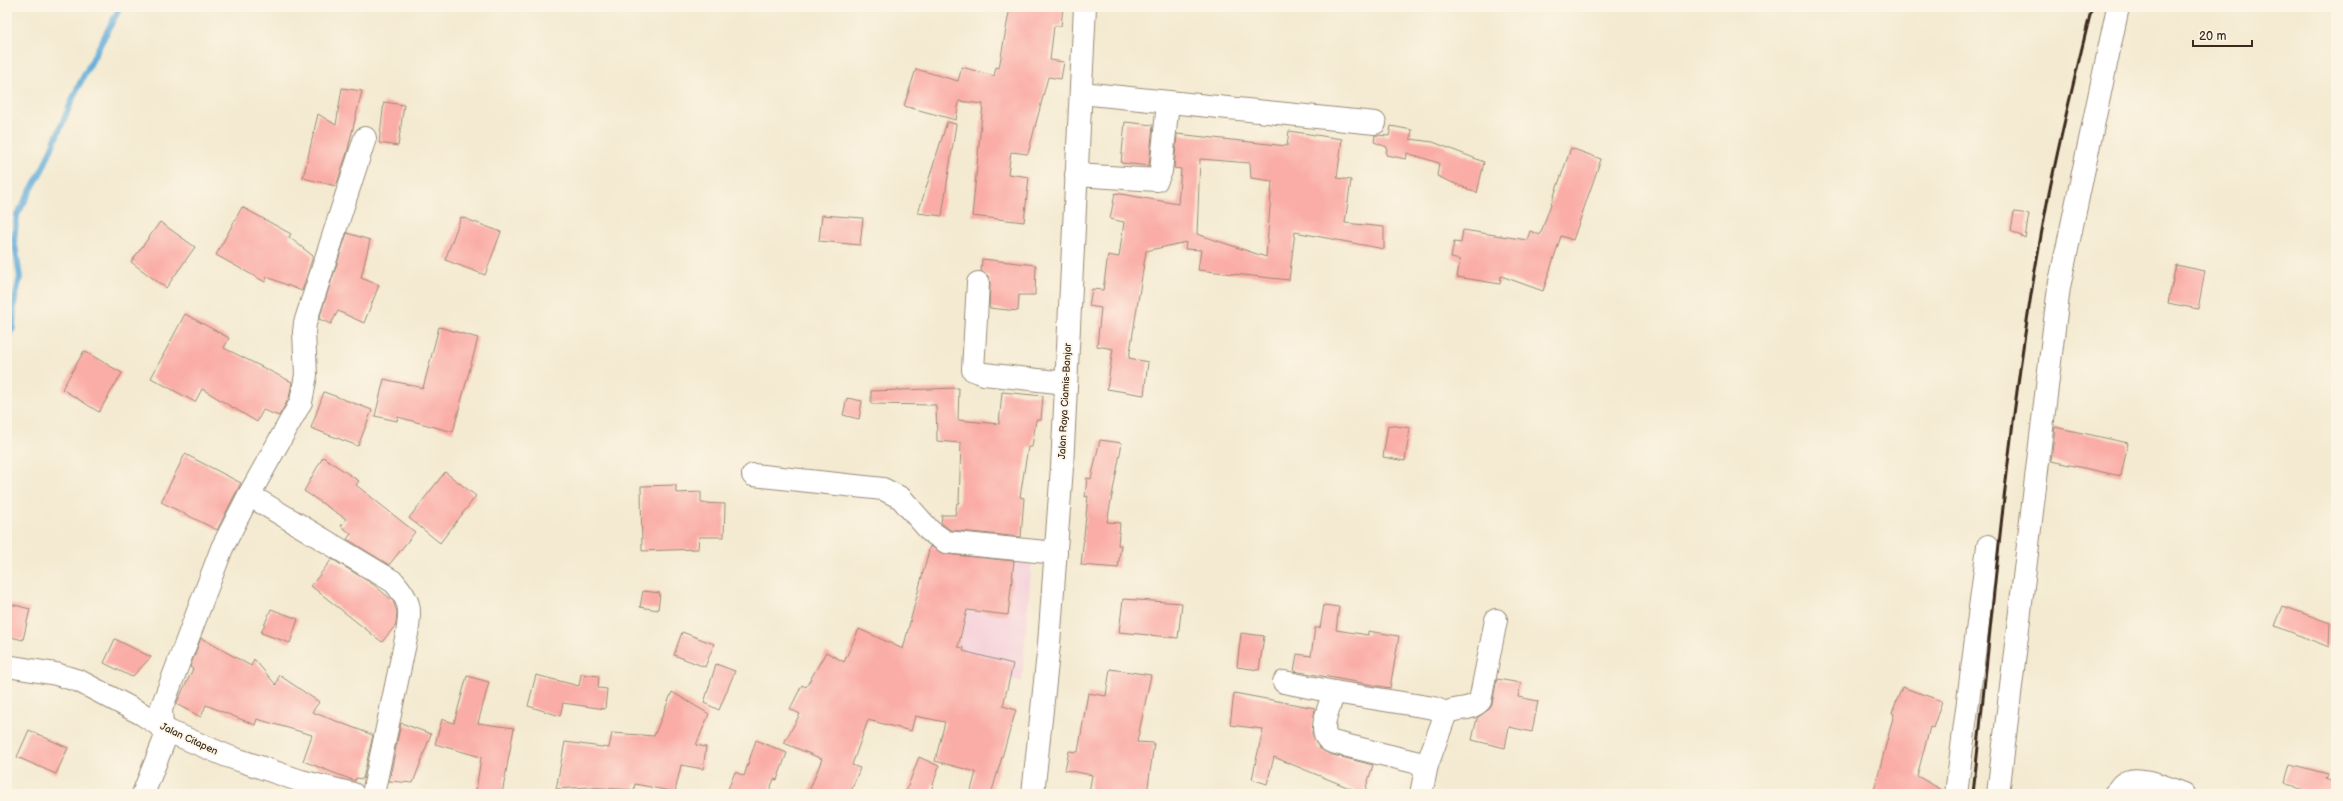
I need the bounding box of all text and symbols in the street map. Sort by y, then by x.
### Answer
scale bar [2193,22,2252,48]
text: 20 m [2199,29,2226,44]
street label: Jalan Raya Ciamis-Banjar [1056,342,1074,459]
street label: Jalan Citapen [158,720,220,758]

